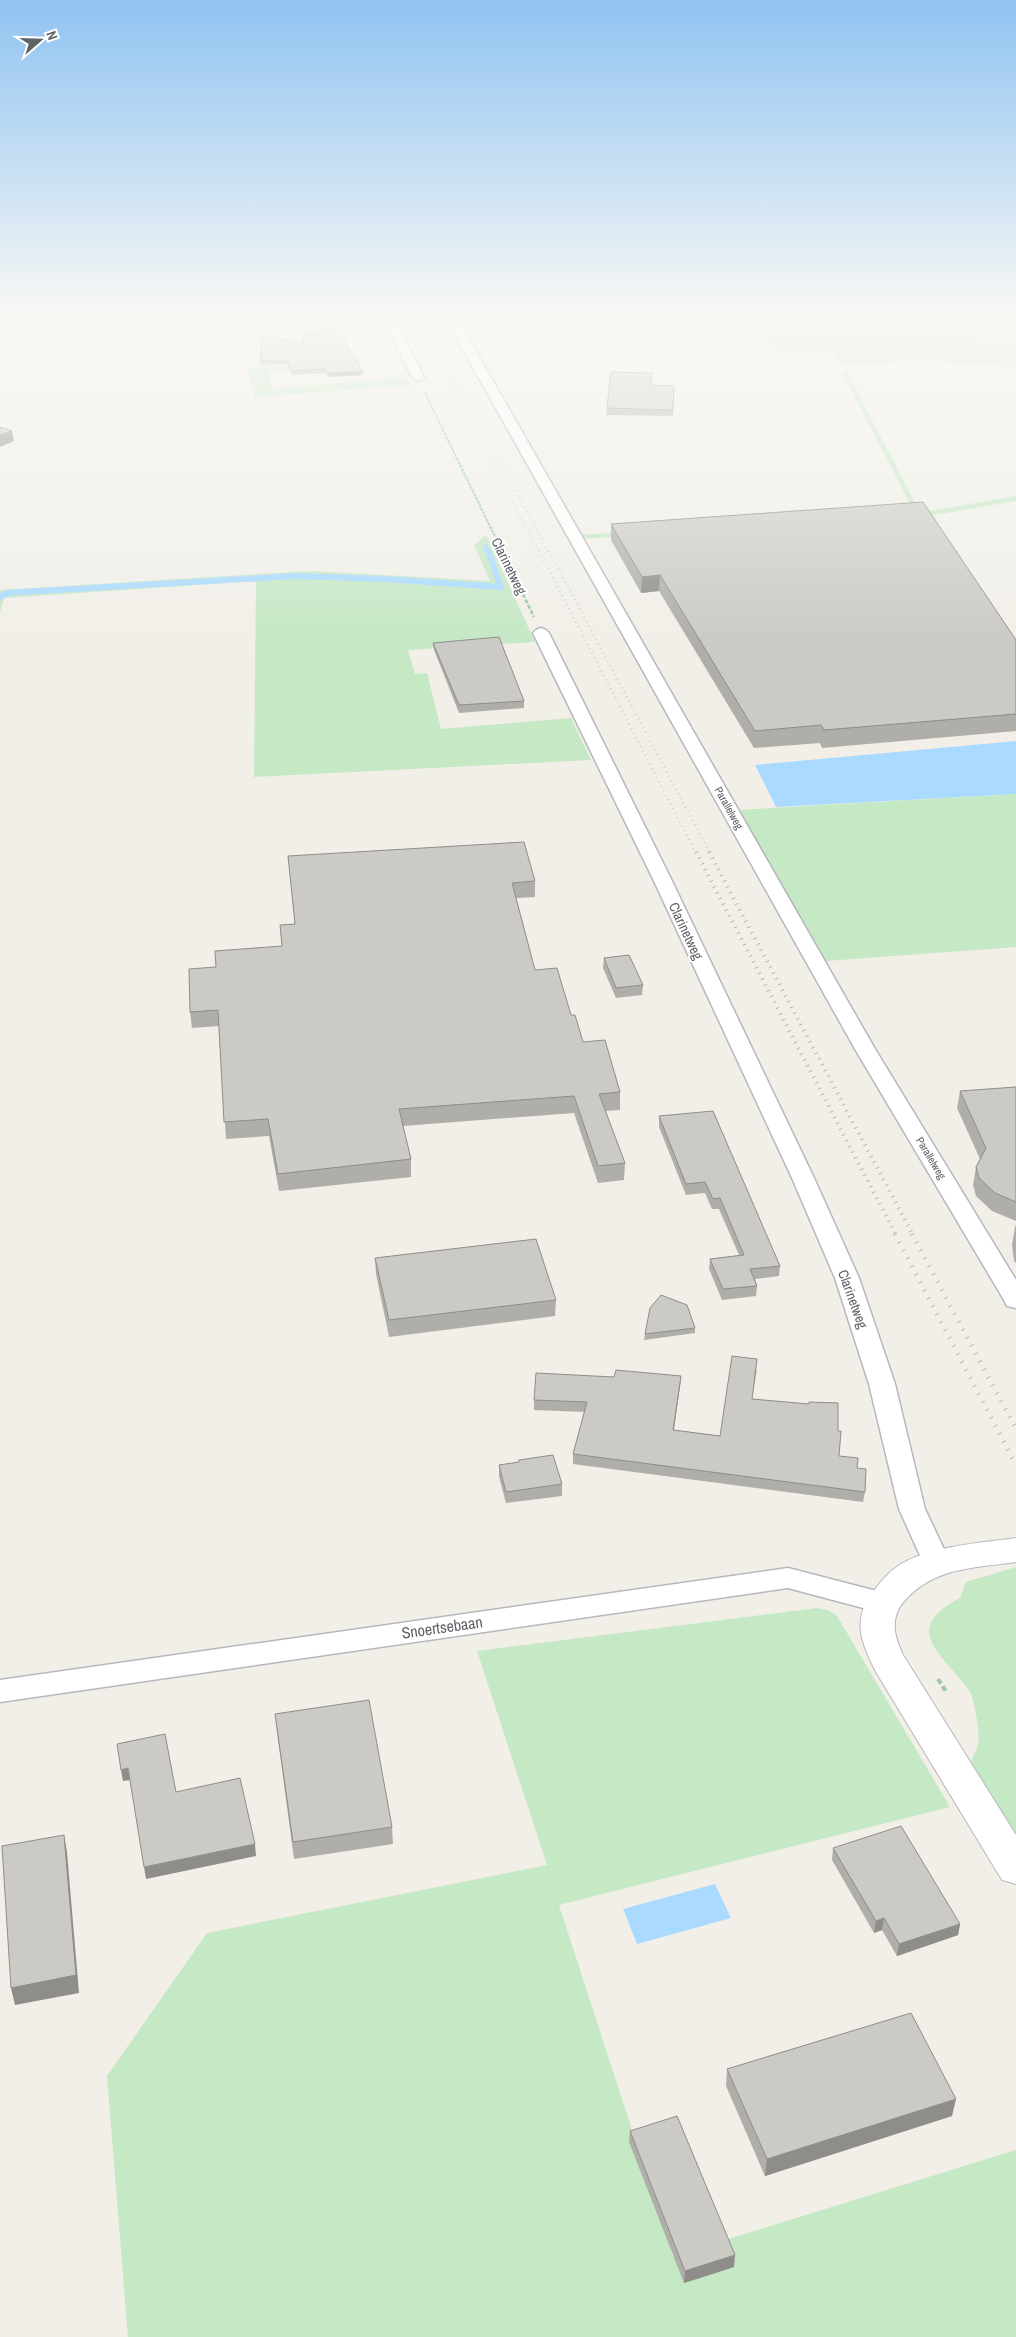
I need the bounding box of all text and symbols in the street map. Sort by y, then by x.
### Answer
north arrow [15,15,65,65]
text: N [42,29,62,43]
street label: Clarinetweg [487,535,531,598]
street label: Parallelweg [712,784,746,832]
street label: Clarinetweg [665,899,707,963]
street label: Parallelweg [913,1134,949,1182]
street label: Clarinetweg [834,1267,872,1331]
street label: Snoertsebaan [400,1610,484,1644]

